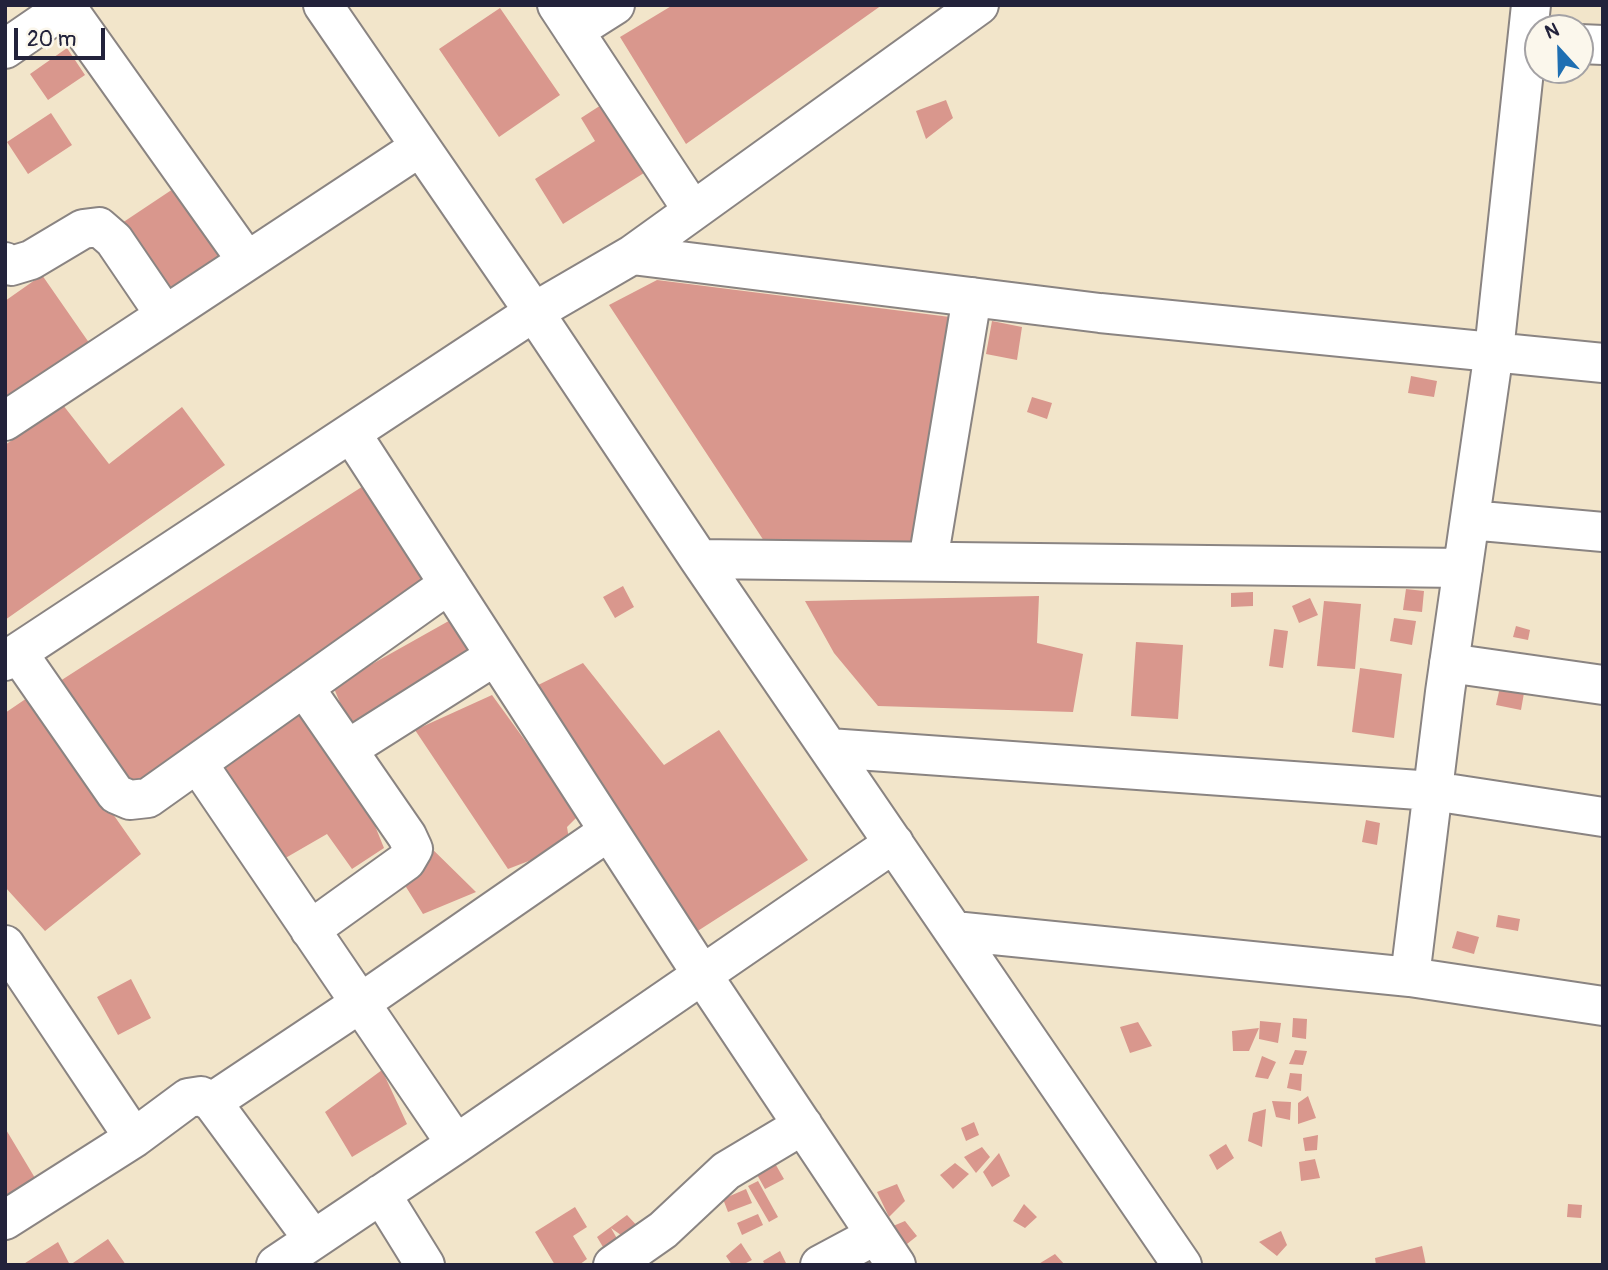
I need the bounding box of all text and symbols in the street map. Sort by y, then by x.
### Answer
scale bar [18,14,108,58]
north arrow [1524,14,1594,84]
text: N [1541,18,1562,45]
text: 20 m [27,26,76,53]

